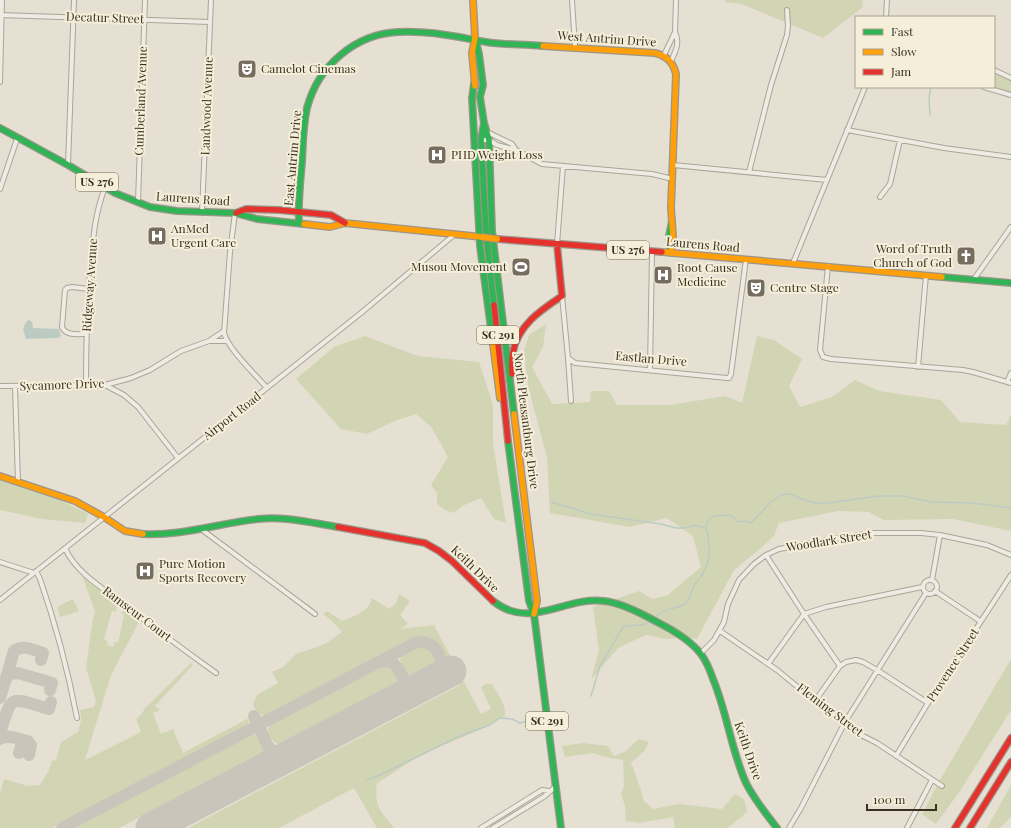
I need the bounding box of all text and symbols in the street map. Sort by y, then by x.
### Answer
street label: Decatur Street [66,8,145,26]
legend [855,16,995,88]
text: Fast [891,23,914,39]
street label: West Antrim Drive [556,27,657,49]
text: Slow [891,43,917,59]
street label: Cumberland Avenue [130,46,150,156]
street label: Landwood Avenue [196,56,216,156]
theatre icon: Camelot Cinemas [236,58,258,80]
place label: Camelot Cinemas [261,60,356,76]
text: Jam [890,63,912,79]
street label: East Antrim Drive [280,109,304,206]
hospital icon: PHD Weight Loss [426,144,448,166]
place label: PHD Weight Loss [451,146,543,162]
road number: US 276 [76,173,118,191]
street label: Laurens Road [156,187,231,209]
place label: AnMed Urgent Care [170,220,236,250]
hospital icon: AnMed Urgent Care [146,225,168,247]
street label: Laurens Road [666,233,741,255]
street label: Ridgeway Avenue [78,238,100,332]
place label: Word of Truth Church of God [873,240,952,270]
road number: US 276 [607,241,649,259]
church icon: Word of Truth Church of God [955,245,977,267]
sports icon: Musou Movement [510,256,532,278]
place label: Musou Movement [411,258,508,274]
place label: Root Cause Medicine [677,259,738,289]
hospital icon: Root Cause Medicine [652,264,674,286]
theatre icon: Centre Stage [745,277,767,299]
place label: Centre Stage [770,279,839,295]
road number: SC 291 [477,326,519,344]
street label: Eastlan Drive [615,347,688,369]
street label: North Pleasantburg Drive [511,352,543,490]
street label: Sycamore Drive [19,375,105,393]
street label: Airport Road [198,387,264,444]
street label: Woodlark Street [784,525,873,555]
street label: Keith Drive [448,541,503,595]
place label: Pure Motion Sports Recovery [159,555,246,585]
hospital icon: Pure Motion Sports Recovery [134,560,156,582]
street label: Ramseur Court [100,582,176,645]
street label: Provence Street [922,624,982,704]
street label: Fleming Street [794,679,868,740]
road number: SC 291 [526,712,568,730]
street label: Keith Drive [731,719,766,782]
scale bar [867,786,936,812]
text: 100 m [873,791,906,807]

